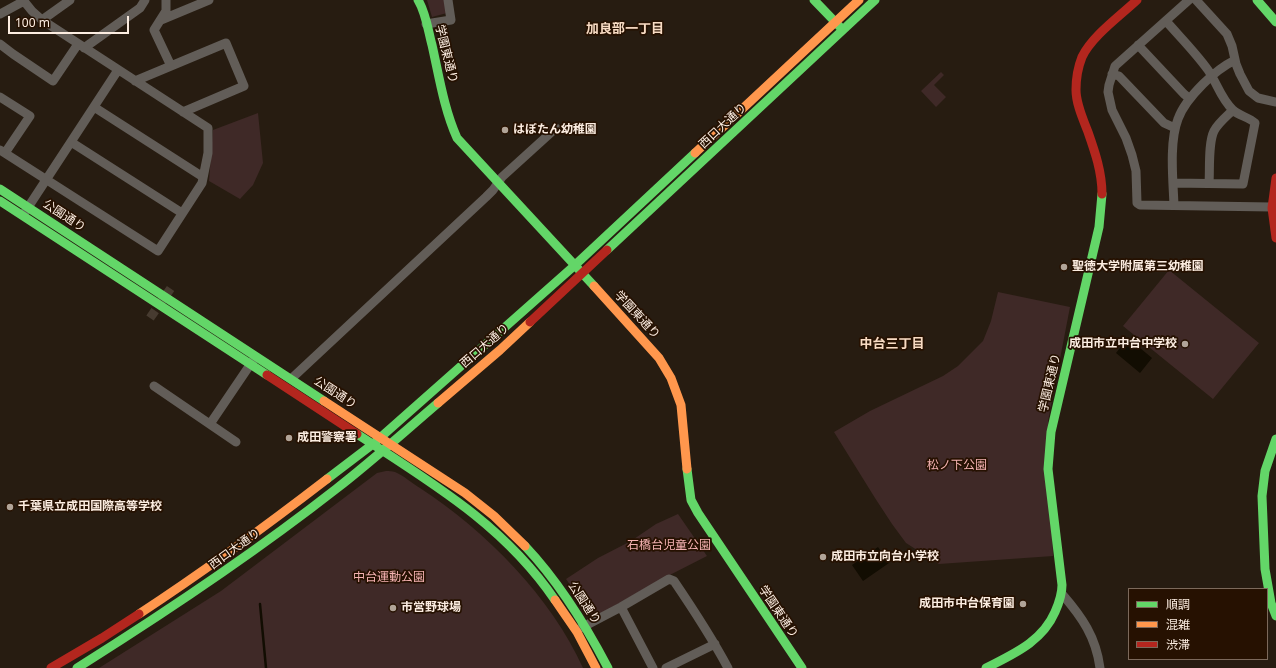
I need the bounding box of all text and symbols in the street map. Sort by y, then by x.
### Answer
scale bar [10,8,131,34]
text: 100 m [15,14,50,31]
district label: 加良部一丁目 [586,21,664,37]
street label: 学園東通り [432,23,460,85]
street label: 西口大通り [696,100,750,152]
place label: はぼたん幼稚園 [513,123,597,137]
marker: はぼたん幼稚園 [500,125,510,135]
street label: 公園通り [40,197,88,235]
place label: 聖徳大学附属第三幼稚園 [1072,260,1204,274]
marker: 聖徳大学附属第三幼稚園 [1059,262,1069,272]
street label: 学園東通り [611,288,663,342]
street label: 西口大通り [458,321,512,371]
district label: 中台三丁目 [860,336,924,352]
place label: 成田市立中台中学校 [1069,337,1177,351]
marker: 成田市立中台中学校 [1180,339,1190,349]
street label: 学園東通り [1036,352,1064,414]
street label: 公園通り [311,374,359,412]
place label: 成田警察署 [297,431,357,445]
marker: 成田警察署 [284,433,294,443]
park label: 松ノ下公園 [927,459,987,473]
place label: 千葉県立成田国際高等学校 [18,500,162,514]
marker: 千葉県立成田国際高等学校 [5,502,15,512]
street label: 西口大通り [206,526,264,572]
park label: 石橋台児童公園 [627,539,711,553]
place label: 成田市立向台小学校 [831,550,939,564]
marker: 成田市立向台小学校 [818,552,828,562]
park label: 中台運動公園 [353,571,425,585]
street label: 公園通り [565,579,603,627]
street label: 学園東通り [755,583,801,641]
legend [1128,588,1268,660]
text: 順調 [1166,596,1190,613]
place label: 成田市中台保育園 [919,597,1015,611]
marker: 成田市中台保育園 [1018,599,1028,609]
place label: 市営野球場 [401,601,461,615]
marker: 市営野球場 [388,603,398,613]
text: 混雑 [1166,616,1190,633]
text: 渋滞 [1166,636,1190,653]

